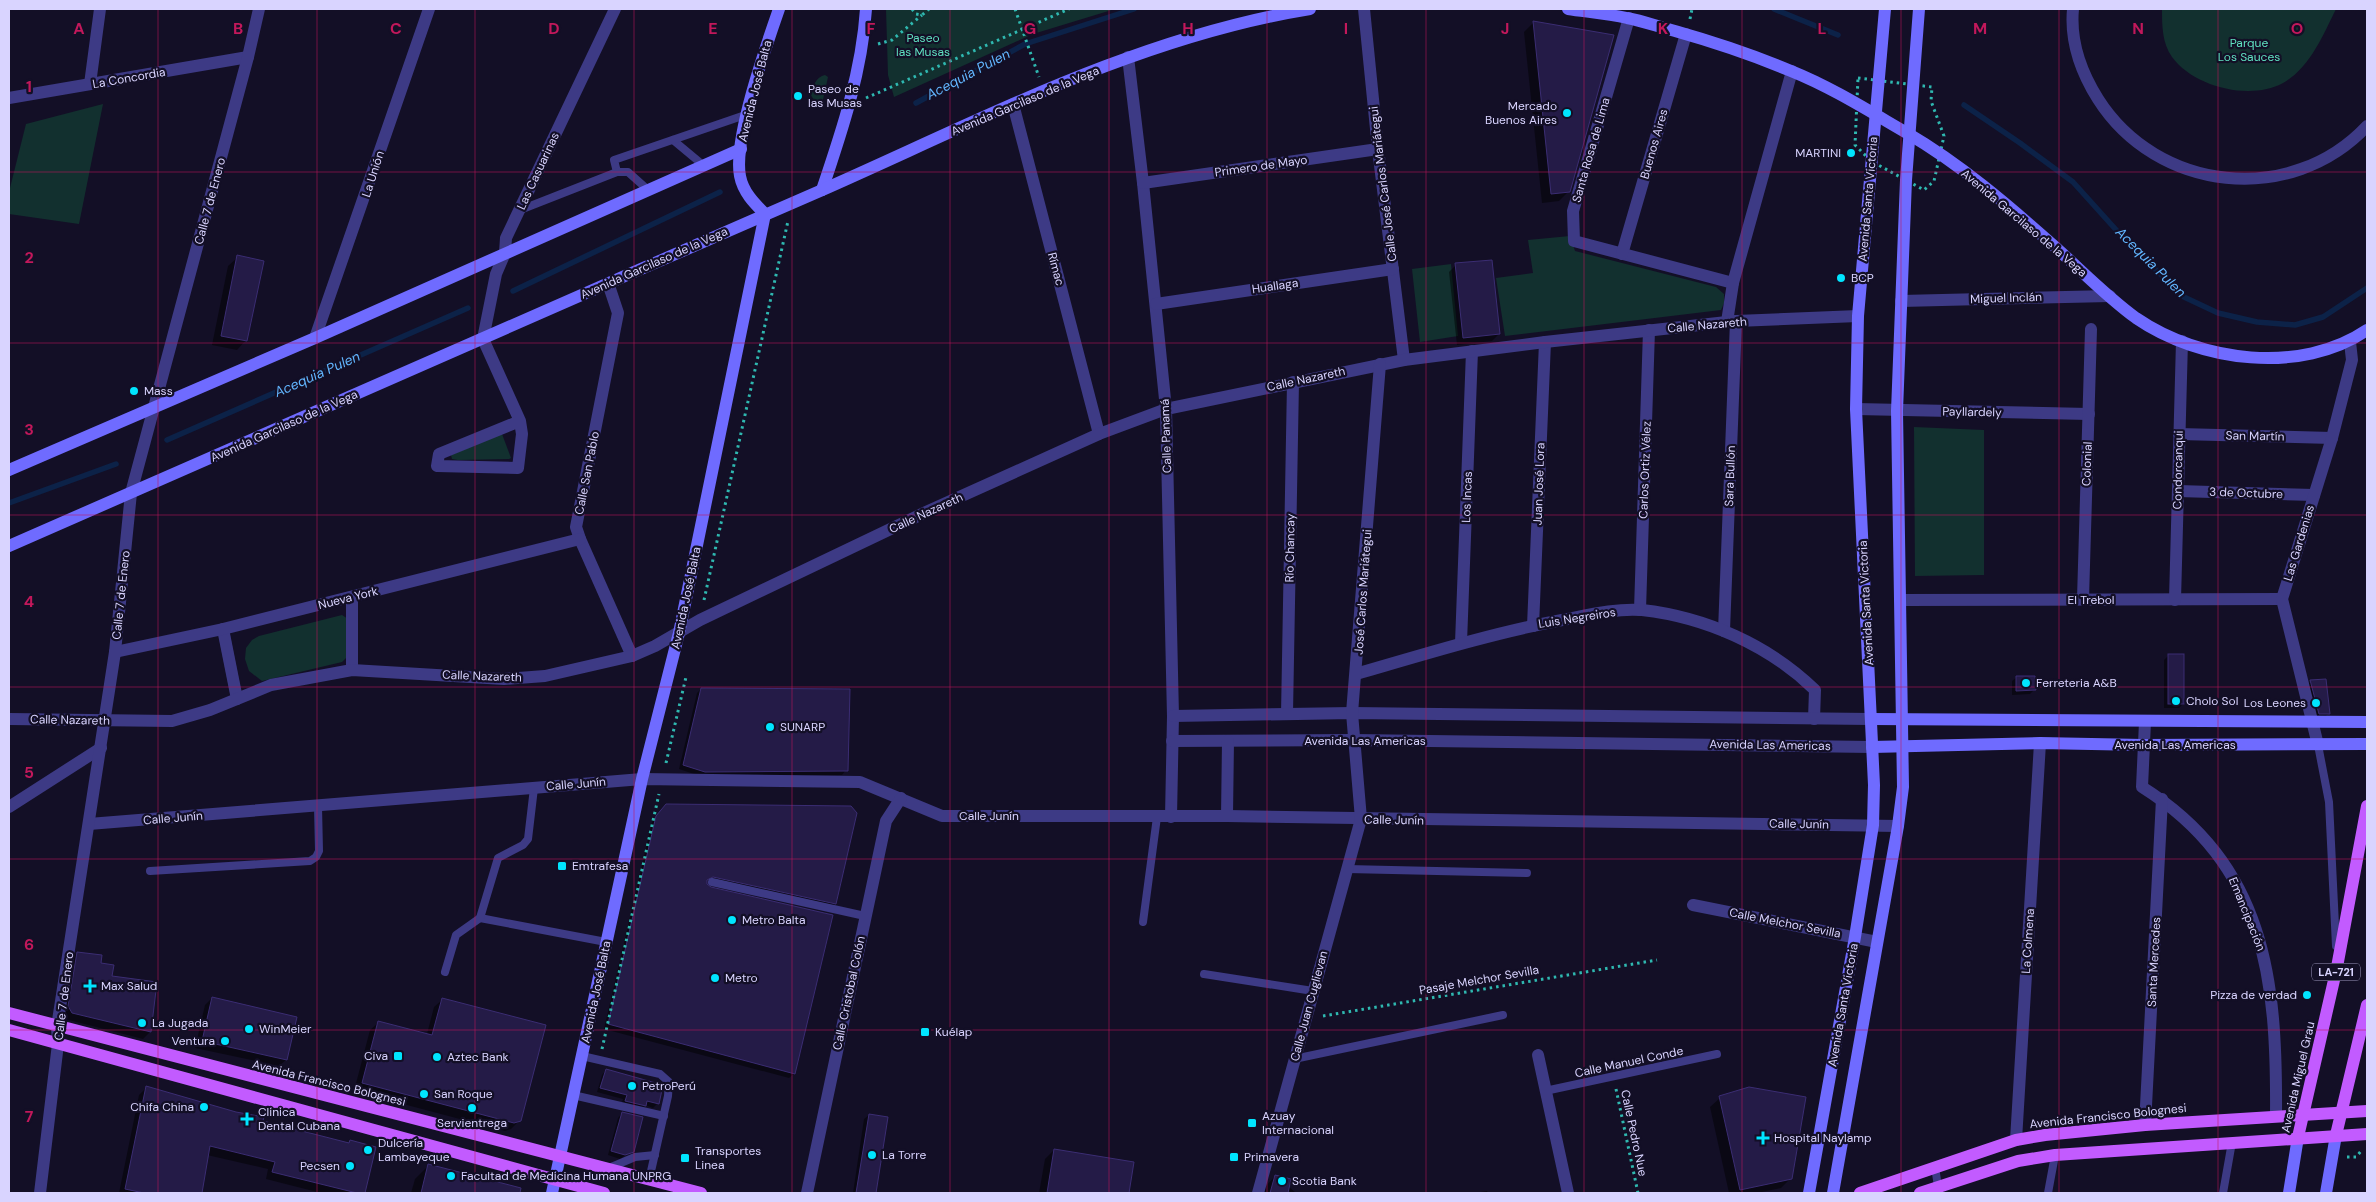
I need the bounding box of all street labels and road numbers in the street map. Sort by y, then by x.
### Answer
street label: Avenida José Balta [735,39,775,143]
street label: Avenida Garcilaso de la Vega [948,62,1102,140]
street label: La Concordia [91,64,167,92]
street label: Santa Rosa de Lima [1568,96,1614,204]
street label: Calle José Carlos Mariátegui [1366,105,1400,263]
street label: Buenos Aires [1636,107,1672,181]
street label: Las Casuarinas [513,130,563,212]
street label: Avenida Santa Victoria [1855,136,1881,262]
street label: La Unión [358,149,388,199]
street label: Primero de Mayo [1214,152,1308,180]
street label: Calle 7 de Enero [191,156,229,246]
street label: Avenida Garcilaso de la Vega [1958,166,2090,280]
street label: Avenida Garcilaso de la Vega [578,223,730,303]
street label: Rímac [1044,251,1068,288]
street label: Huallaga [1251,275,1299,297]
street label: Miguel Inclán [1970,289,2042,307]
street label: Calle Nazareth [1667,314,1748,336]
street label: Calle Nazareth [1265,363,1347,395]
street label: Avenida Garcilaso de la Vega [208,386,360,466]
street label: Calle Panamá [1157,399,1175,473]
street label: Payllardely [1942,403,2002,421]
street label: Carlos Ortiz Vélez [1635,421,1655,519]
street label: San Martín [2225,427,2285,445]
street label: Calle San Pablo [571,430,603,516]
street label: Condorcanqui [2169,430,2187,510]
street label: Colonial [2078,441,2096,487]
street label: Juan José Lora [1530,442,1548,526]
street label: Sara Bullón [1721,445,1739,507]
street label: Los Incas [1458,471,1476,523]
street label: 3 de Octubre [2209,484,2283,502]
street label: Calle Nazareth [886,489,966,537]
street label: Las Gardenias [2280,503,2318,583]
street label: Río Chancay [1281,513,1299,583]
street label: José Carlos Mariátegui [1351,529,1375,655]
street label: Avenida Santa Victoria [1855,540,1877,666]
street label: Avenida José Balta [667,545,705,651]
street label: Calle 7 de Enero [108,550,134,640]
street label: Nueva York [316,583,380,613]
street label: El Trebol [2067,592,2115,608]
street label: Luis Negreiros [1537,604,1617,632]
street label: Calle Nazareth [442,667,522,685]
street label: Calle Nazareth [30,711,110,729]
street label: Avenida Las Americas [1304,733,1426,749]
street label: Avenida Las Americas [1709,736,1831,754]
street label: Avenida Las Americas [2114,737,2236,753]
street label: Calle Junín [545,773,607,795]
street label: Calle Junín [142,807,204,829]
street label: Calle Junín [959,808,1019,824]
street label: Calle Junín [1364,811,1424,829]
street label: Calle Junín [1769,815,1829,833]
street label: Emancipación [2225,875,2269,953]
street label: Calle Melchor Sevilla [1728,904,1842,942]
street label: La Colmena [2018,908,2038,974]
street label: Santa Mercedes [2144,917,2164,1007]
street label: Calle Cristobal Colón [829,934,869,1051]
street label: Avenida José Balta [577,939,615,1045]
street label: Avenida Santa Victoria [1824,942,1862,1068]
street label: Calle Juan Cuglievan [1287,949,1331,1063]
street label: Calle 7 de Enero [51,951,77,1041]
street label: Pasaje Melchor Sevilla [1418,962,1540,998]
road number: LA-721 [2312,964,2360,980]
street label: Avenida Miguel Grau [2277,1020,2319,1134]
street label: Calle Manuel Conde [1573,1043,1685,1081]
street label: Avenida Francisco Bolognesi [251,1056,408,1110]
street label: Calle Pedro Nue [1617,1088,1651,1178]
street label: Avenida Francisco Bolognesi [2029,1100,2187,1132]

